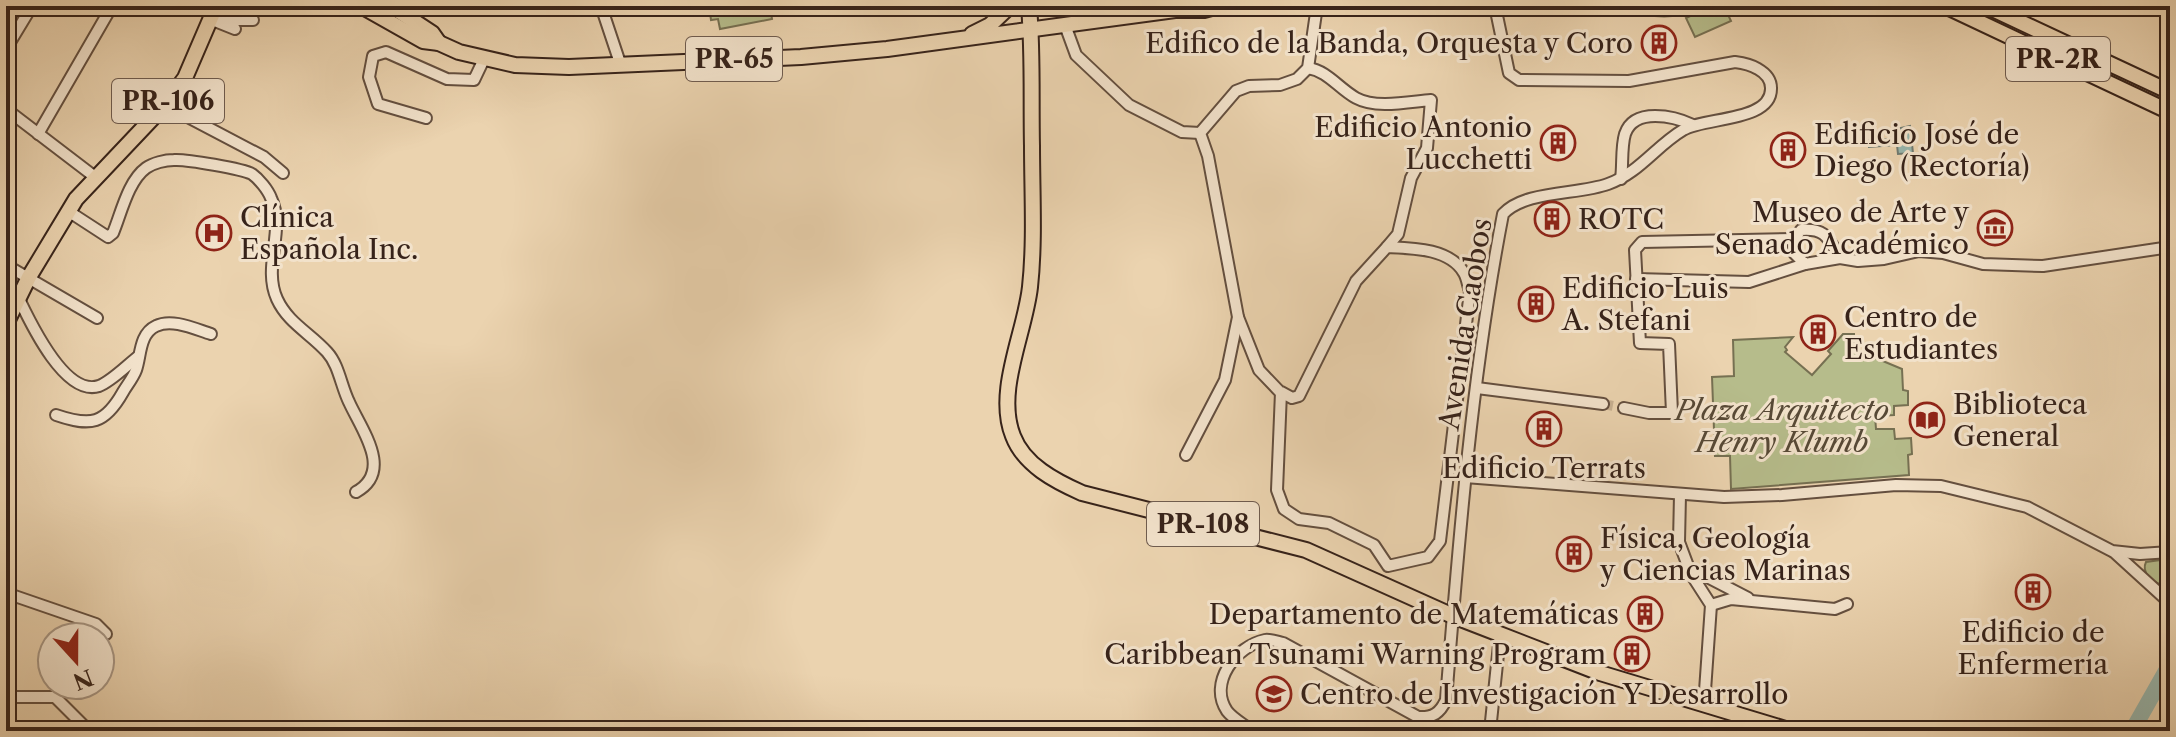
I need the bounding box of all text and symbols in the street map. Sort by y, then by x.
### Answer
building icon: Edifico de la Banda, Orquesta y Coro [1640,24,1678,62]
place label: Edifico de la Banda, Orquesta y Coro [1145,26,1633,60]
road number: PR-65 [686,37,782,81]
road number: PR-2R [2006,37,2110,81]
road number: PR-106 [112,79,224,123]
place label: Edificio Antonio Lucchetti [1314,110,1532,176]
place label: Edificio José de Diego (Rectoría) [1814,117,2030,183]
building icon: Edificio Antonio Lucchetti [1539,124,1577,162]
building icon: Edificio José de Diego (Rectoría) [1769,131,1807,169]
place label: Museo de Arte y Senado Académico [1715,195,1969,261]
place label: Clínica Española Inc. [240,200,418,266]
building icon: ROTC [1533,200,1571,238]
place label: ROTC [1578,202,1664,236]
museum icon: Museo de Arte y Senado Académico [1976,209,2014,247]
hospital icon: Clínica Española Inc. [195,214,233,252]
street label: Avenida Caobos [1431,216,1499,433]
place label: Edificio Luis A. Stefani [1561,271,1729,337]
building icon: Edificio Luis A. Stefani [1517,285,1555,323]
place label: Centro de Estudiantes [1844,300,1998,366]
building icon: Centro de Estudiantes [1799,314,1837,352]
place label: Biblioteca General [1953,387,2087,453]
park label: Plaza Arquitecto Henry Klumb [1673,393,1889,459]
library icon: Biblioteca General [1908,401,1946,439]
building icon: Edificio Terrats [1525,410,1563,448]
place label: Edificio Terrats [1442,451,1646,485]
road number: PR-108 [1147,502,1259,546]
place label: Física, Geología y Ciencias Marinas [1599,521,1851,587]
building icon: Física, Geología y Ciencias Marinas [1555,535,1593,573]
building icon: Edificio de Enfermería [2014,573,2052,611]
building icon: Departamento de Matemáticas [1626,595,1664,633]
place label: Departamento de Matemáticas [1209,597,1619,631]
place label: Edificio de Enfermería [1958,615,2109,681]
north arrow [36,621,116,701]
building icon: Caribbean Tsunami Warning Program [1613,635,1651,673]
place label: Caribbean Tsunami Warning Program [1104,637,1606,671]
text: N [69,663,97,695]
school or university icon: Centro de Investigación Y Desarrollo [1255,675,1293,713]
place label: Centro de Investigación Y Desarrollo [1300,677,1788,711]

